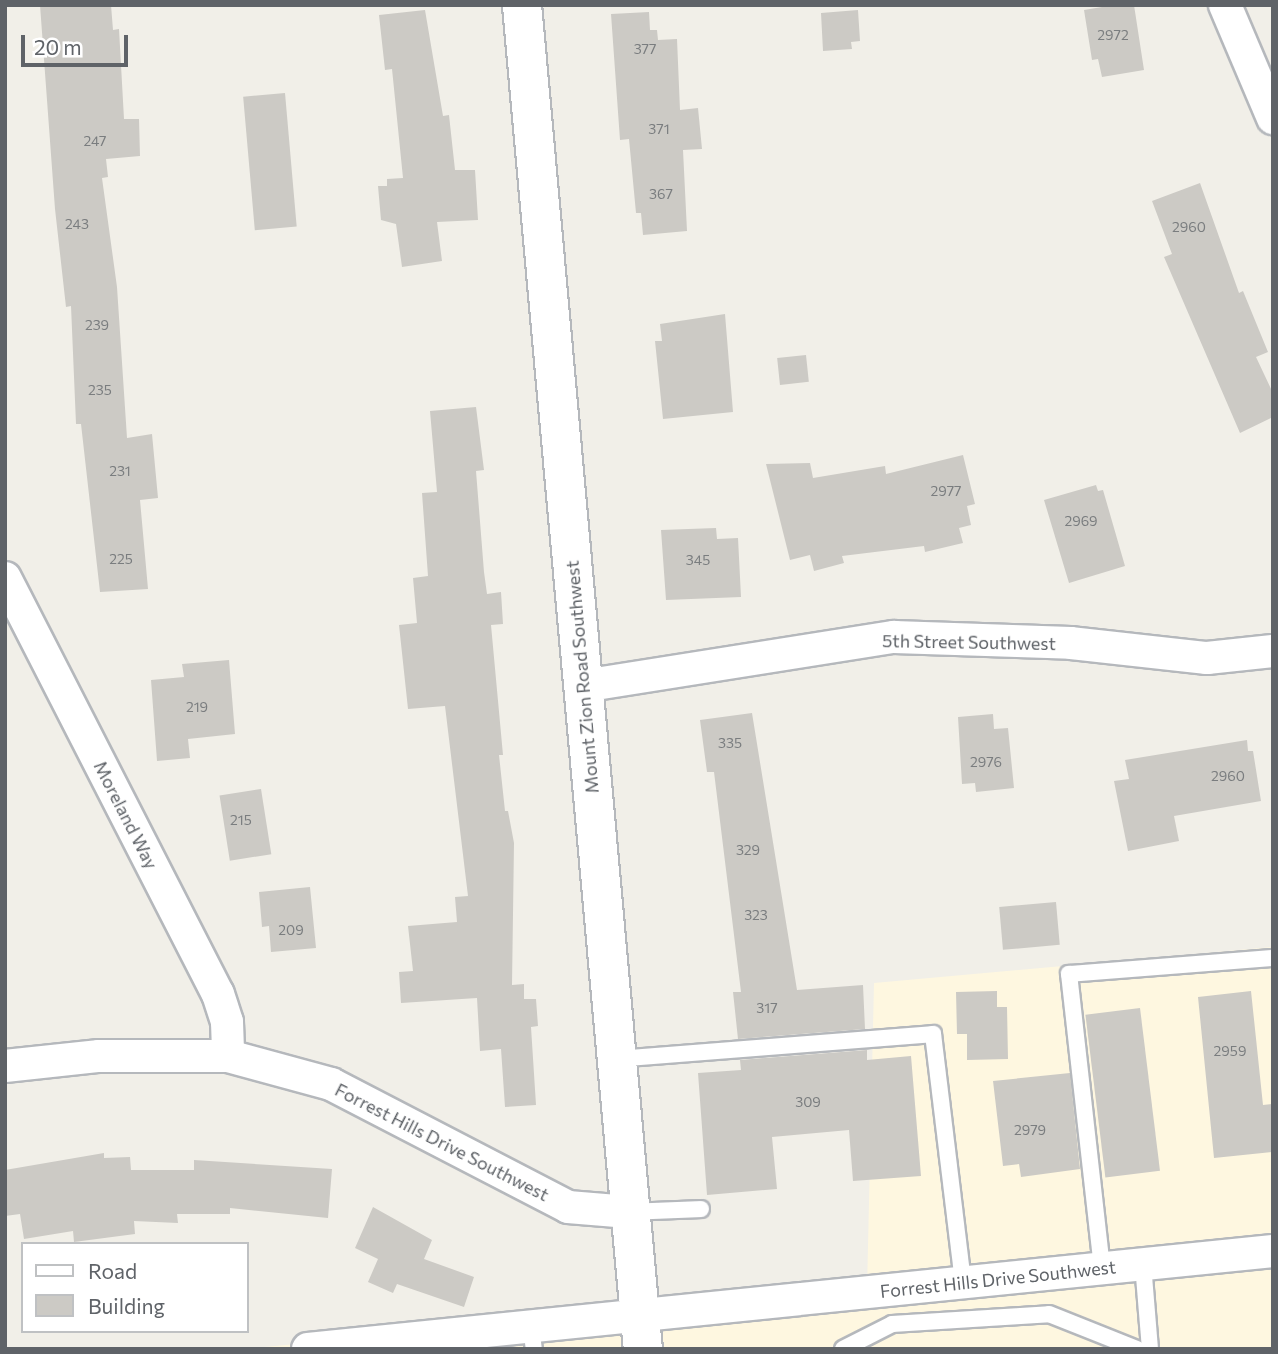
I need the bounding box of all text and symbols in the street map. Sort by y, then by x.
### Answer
scale bar [24,21,131,65]
house number: 2972 [1097,27,1129,43]
text: 20 m [34,34,82,59]
house number: 377 [634,41,656,57]
house number: 371 [648,121,670,137]
house number: 247 [83,133,107,149]
house number: 367 [649,186,673,202]
house number: 243 [65,216,89,232]
house number: 2960 [1172,219,1206,235]
house number: 239 [85,317,109,333]
house number: 235 [88,382,112,398]
house number: 231 [109,463,131,479]
house number: 2977 [931,483,961,499]
house number: 2969 [1064,513,1098,529]
house number: 225 [109,551,133,567]
house number: 345 [686,552,710,568]
street label: Mount Zion Road Southwest [561,560,603,794]
street label: 5th Street Southwest [882,630,1056,654]
house number: 219 [186,699,208,715]
house number: 335 [718,735,742,751]
house number: 2976 [970,754,1002,770]
street label: Moreland Way [90,757,162,873]
house number: 2960 [1211,768,1245,784]
house number: 215 [230,812,252,828]
house number: 329 [736,842,760,858]
house number: 323 [744,907,768,923]
house number: 209 [278,922,304,938]
house number: 317 [756,1000,778,1016]
house number: 2959 [1214,1043,1246,1059]
street label: Forrest Hills Drive Southwest [332,1079,552,1205]
house number: 309 [795,1094,821,1110]
house number: 2979 [1014,1122,1046,1138]
legend [21,1242,248,1333]
street label: Forrest Hills Drive Southwest [879,1256,1117,1302]
text: Road [88,1258,137,1283]
text: Building [88,1293,165,1318]

